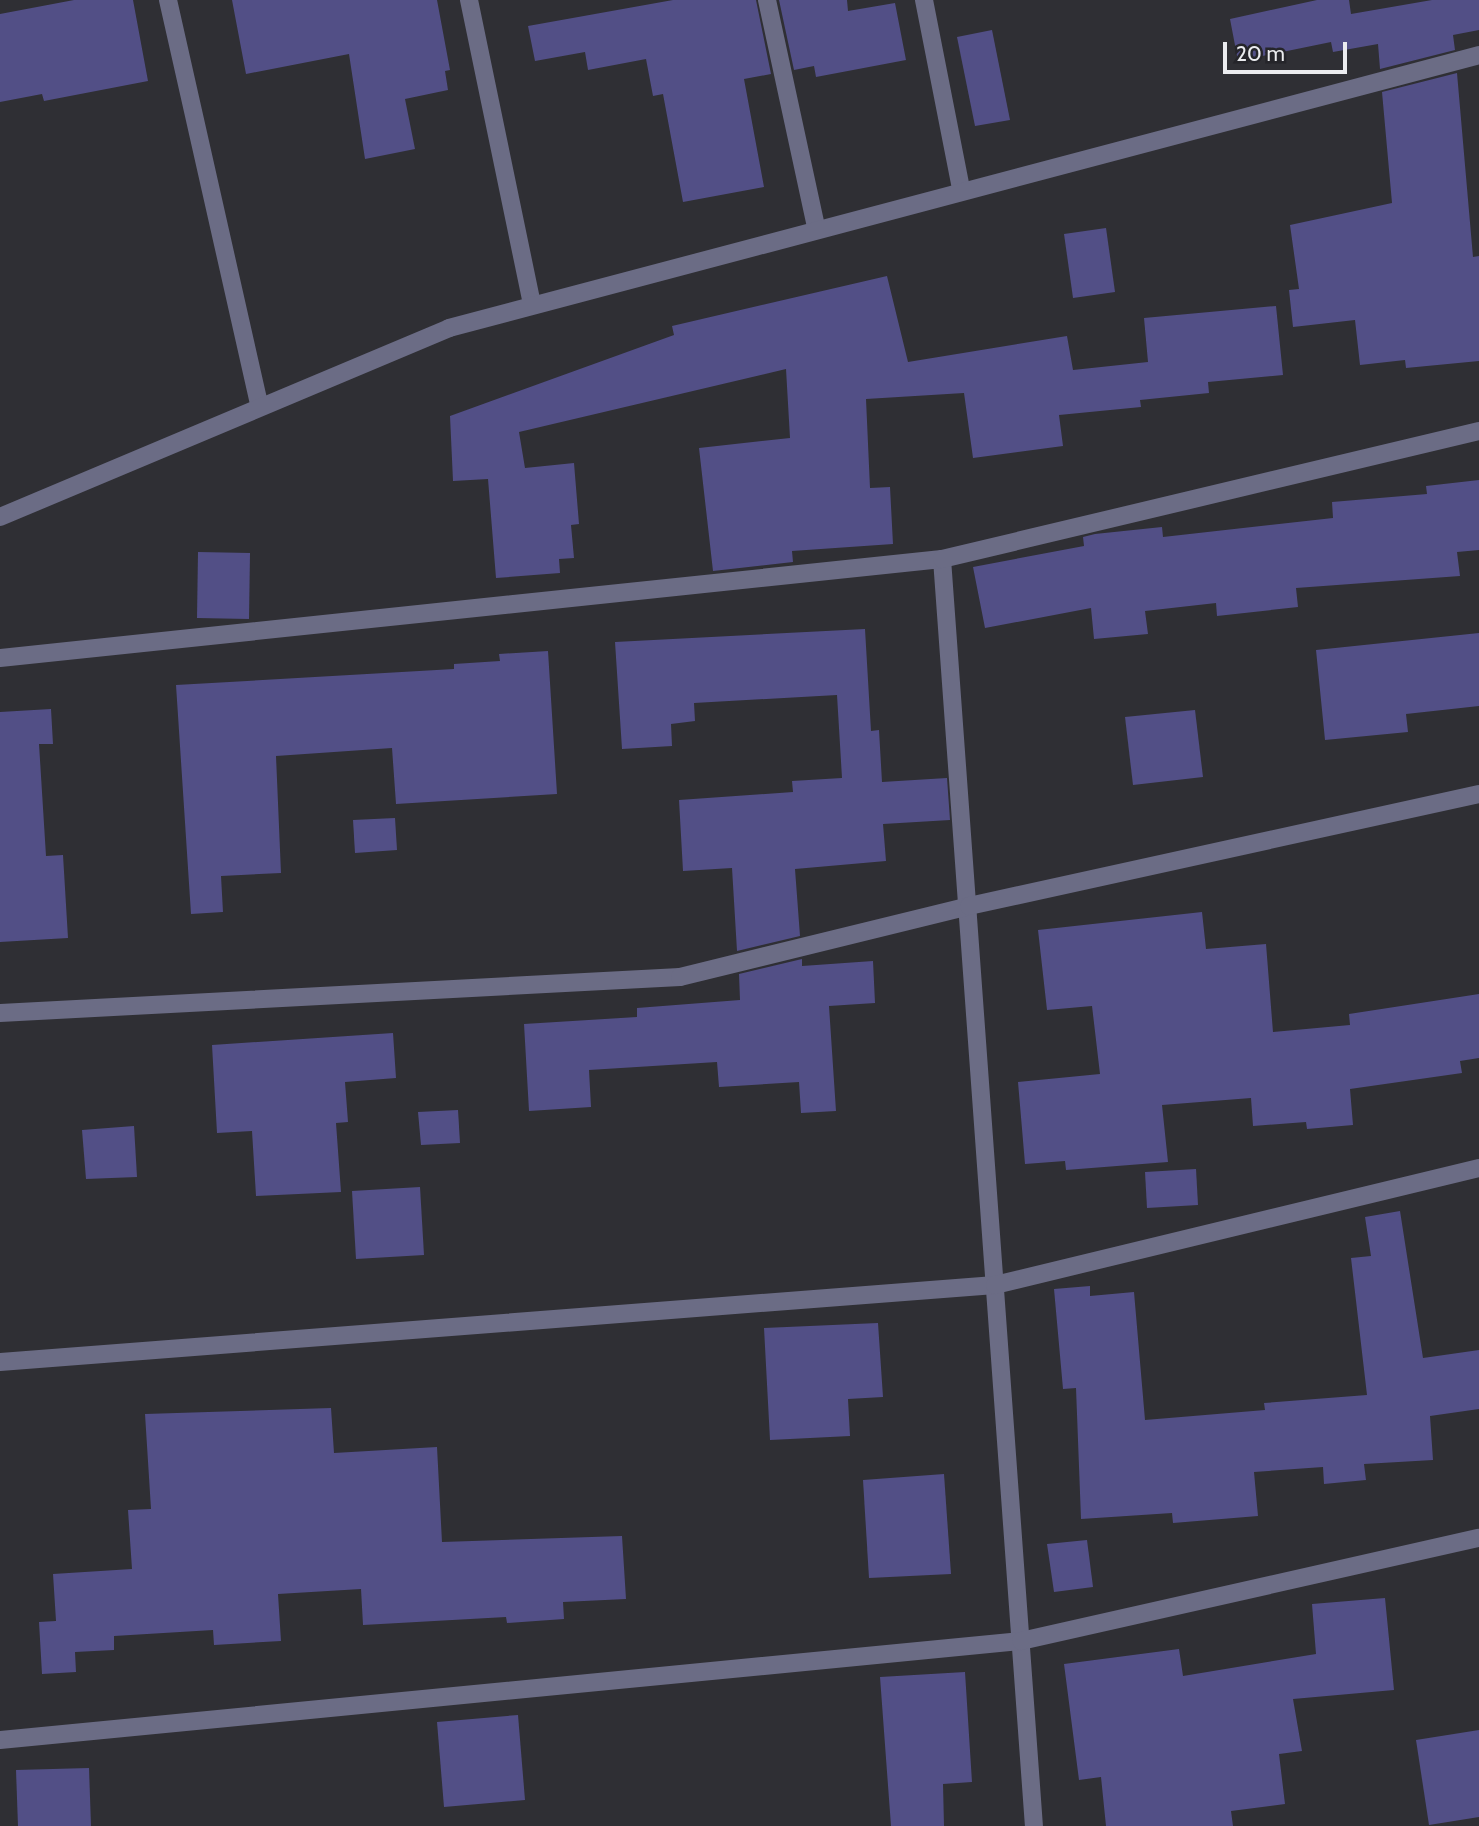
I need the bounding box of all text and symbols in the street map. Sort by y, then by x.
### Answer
scale bar [1227,28,1351,72]
text: 20 m [1236,41,1285,66]

